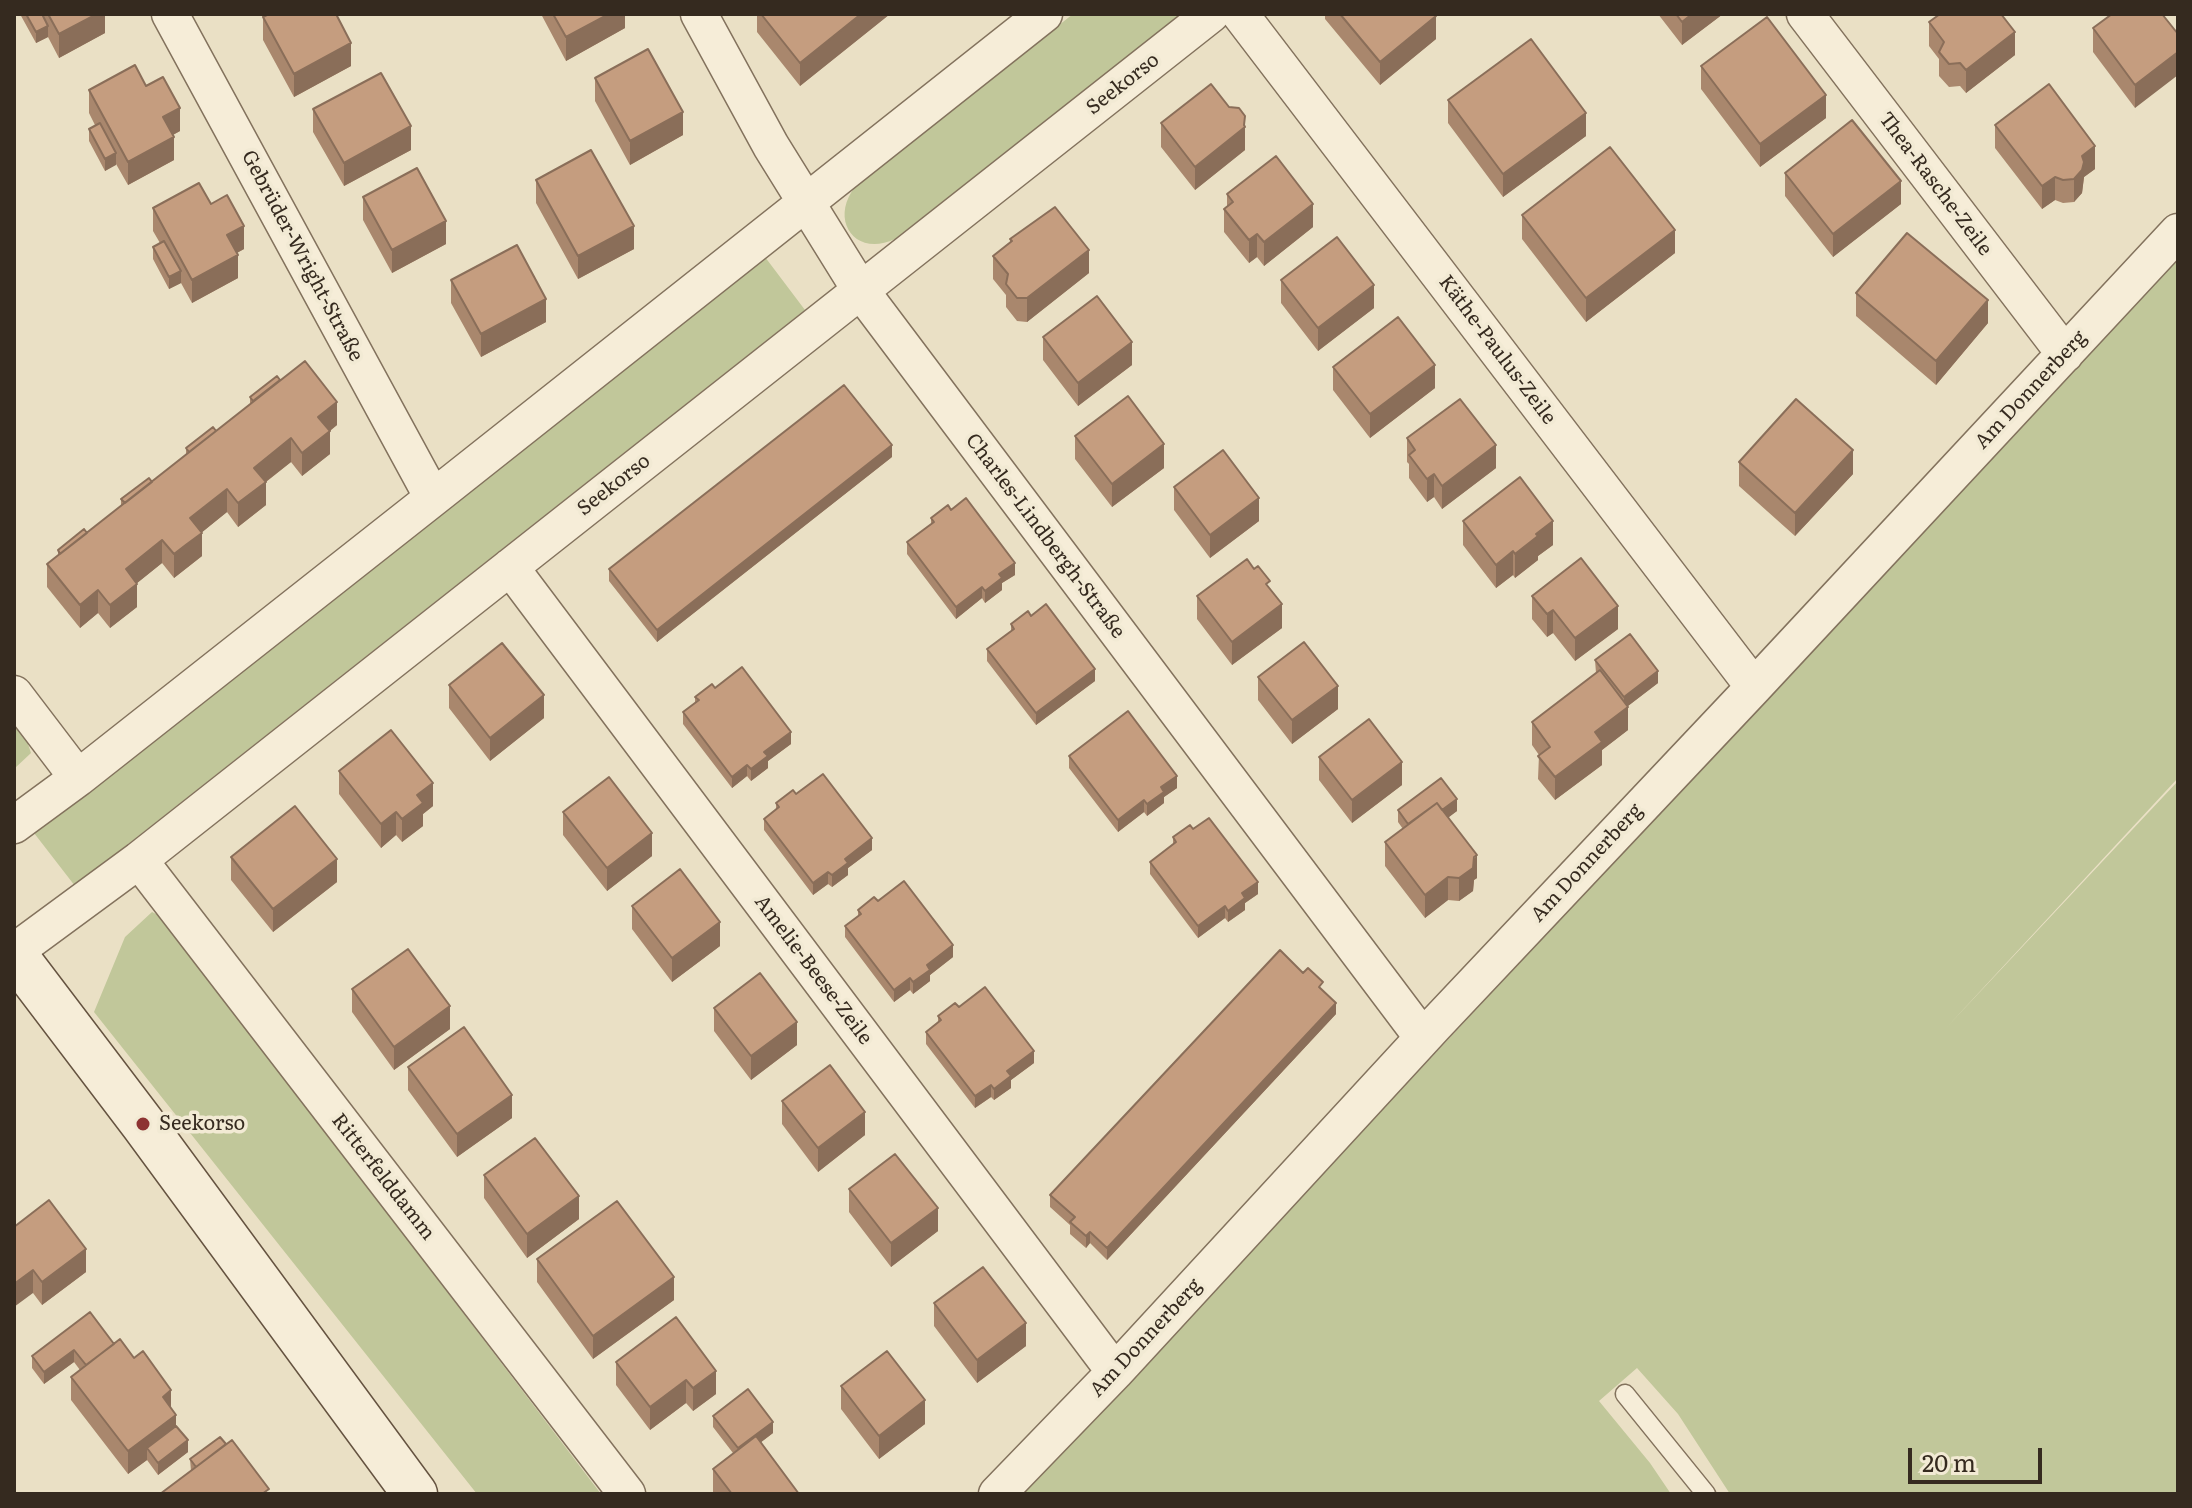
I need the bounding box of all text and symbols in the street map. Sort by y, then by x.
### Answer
street label: Seekorso [1082,48,1164,120]
street label: Thea-Rasche-Zeile [1873,108,1997,260]
street label: Gebrüder-Wright-Straße [236,146,368,366]
street label: Käthe-Paulus-Zeile [1433,271,1561,429]
street label: Am Donnerberg [1970,326,2092,454]
street label: Charles-Lindbergh-Straße [960,429,1130,643]
street label: Seekorso [573,449,655,521]
street label: Am Donnerberg [1526,799,1648,927]
street label: Amelie-Beese-Zeile [749,891,877,1049]
street label: Ritterfelddamm [326,1109,440,1245]
place label: Seekorso [159,1112,245,1136]
marker: Seekorso [134,1115,152,1133]
street label: Am Donnerberg [1085,1274,1207,1402]
scale bar [1912,1432,2046,1482]
text: 20 m [1922,1444,1976,1479]

